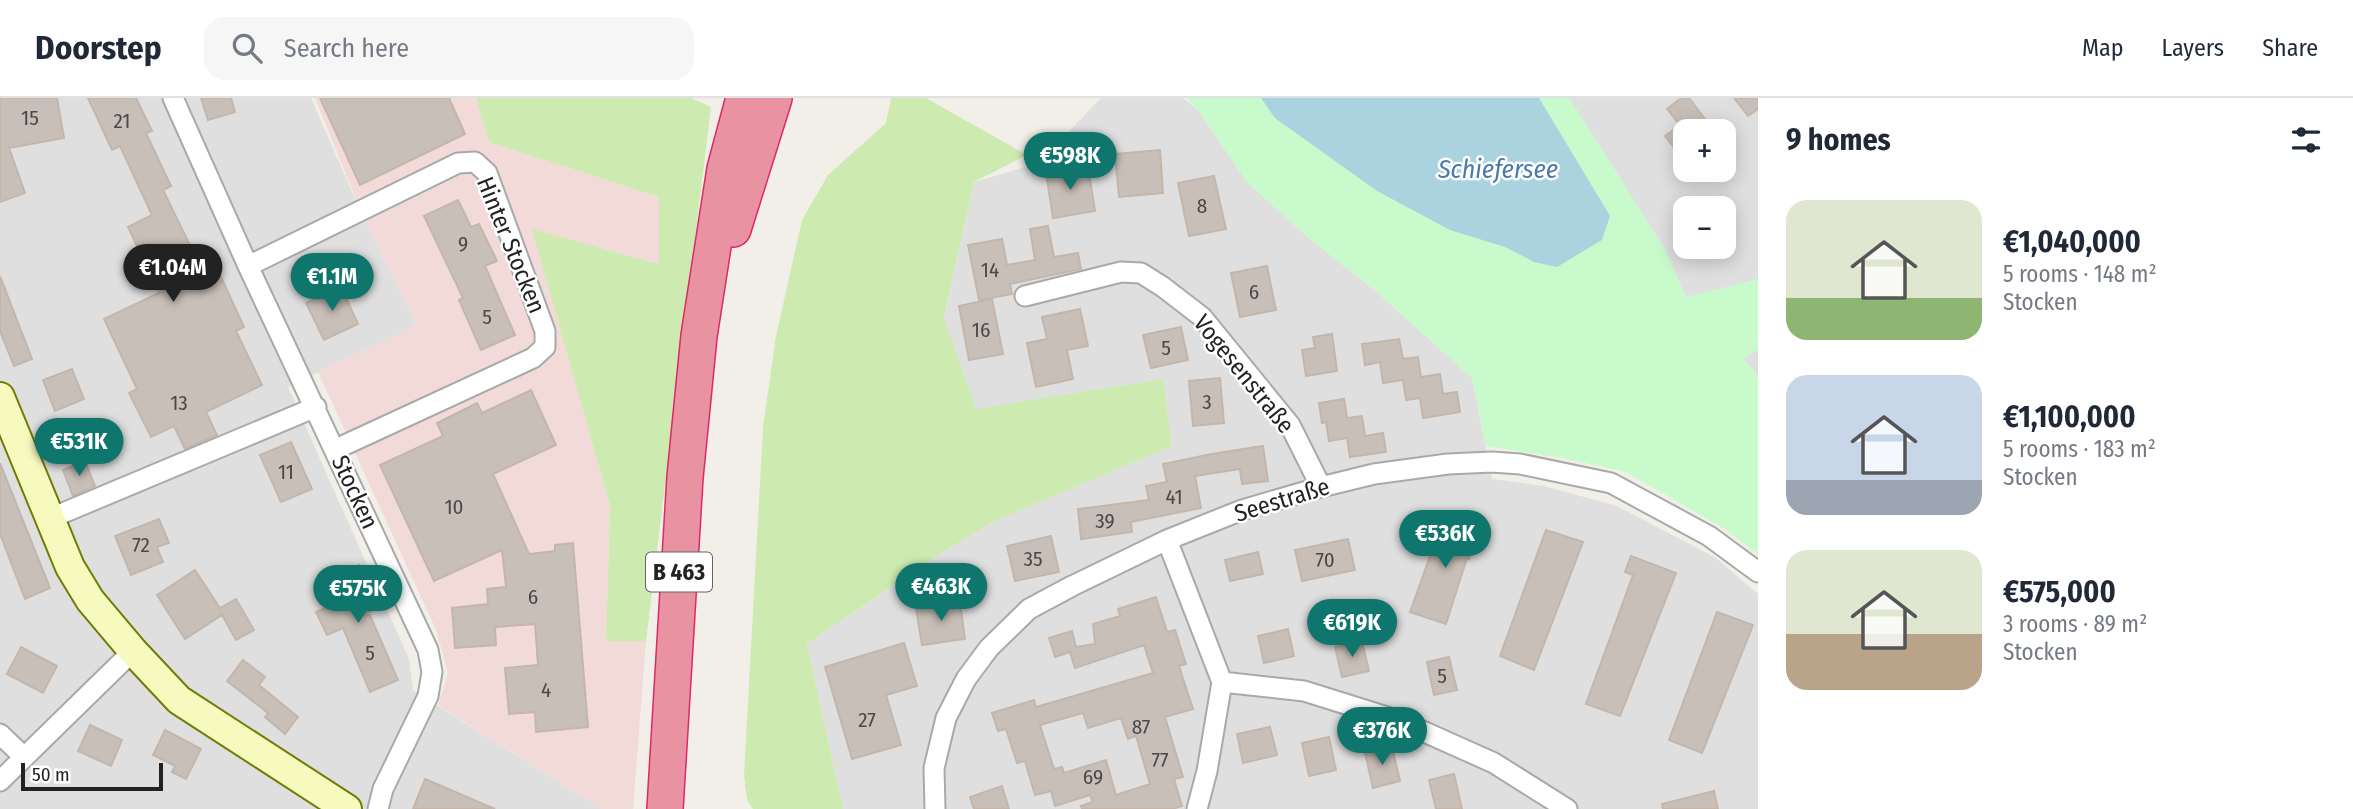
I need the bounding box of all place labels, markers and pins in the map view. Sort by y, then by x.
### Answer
pin: €598K [1021,132,1119,192]
pin: €1.04M [116,244,230,304]
pin: €1.1M [283,254,381,313]
pin: €531K [30,418,128,478]
pin: €536K [1396,510,1494,570]
pin: €463K [892,564,990,623]
pin: €575K [309,566,407,625]
pin: €619K [1303,600,1401,659]
pin: €376K [1333,708,1431,767]

